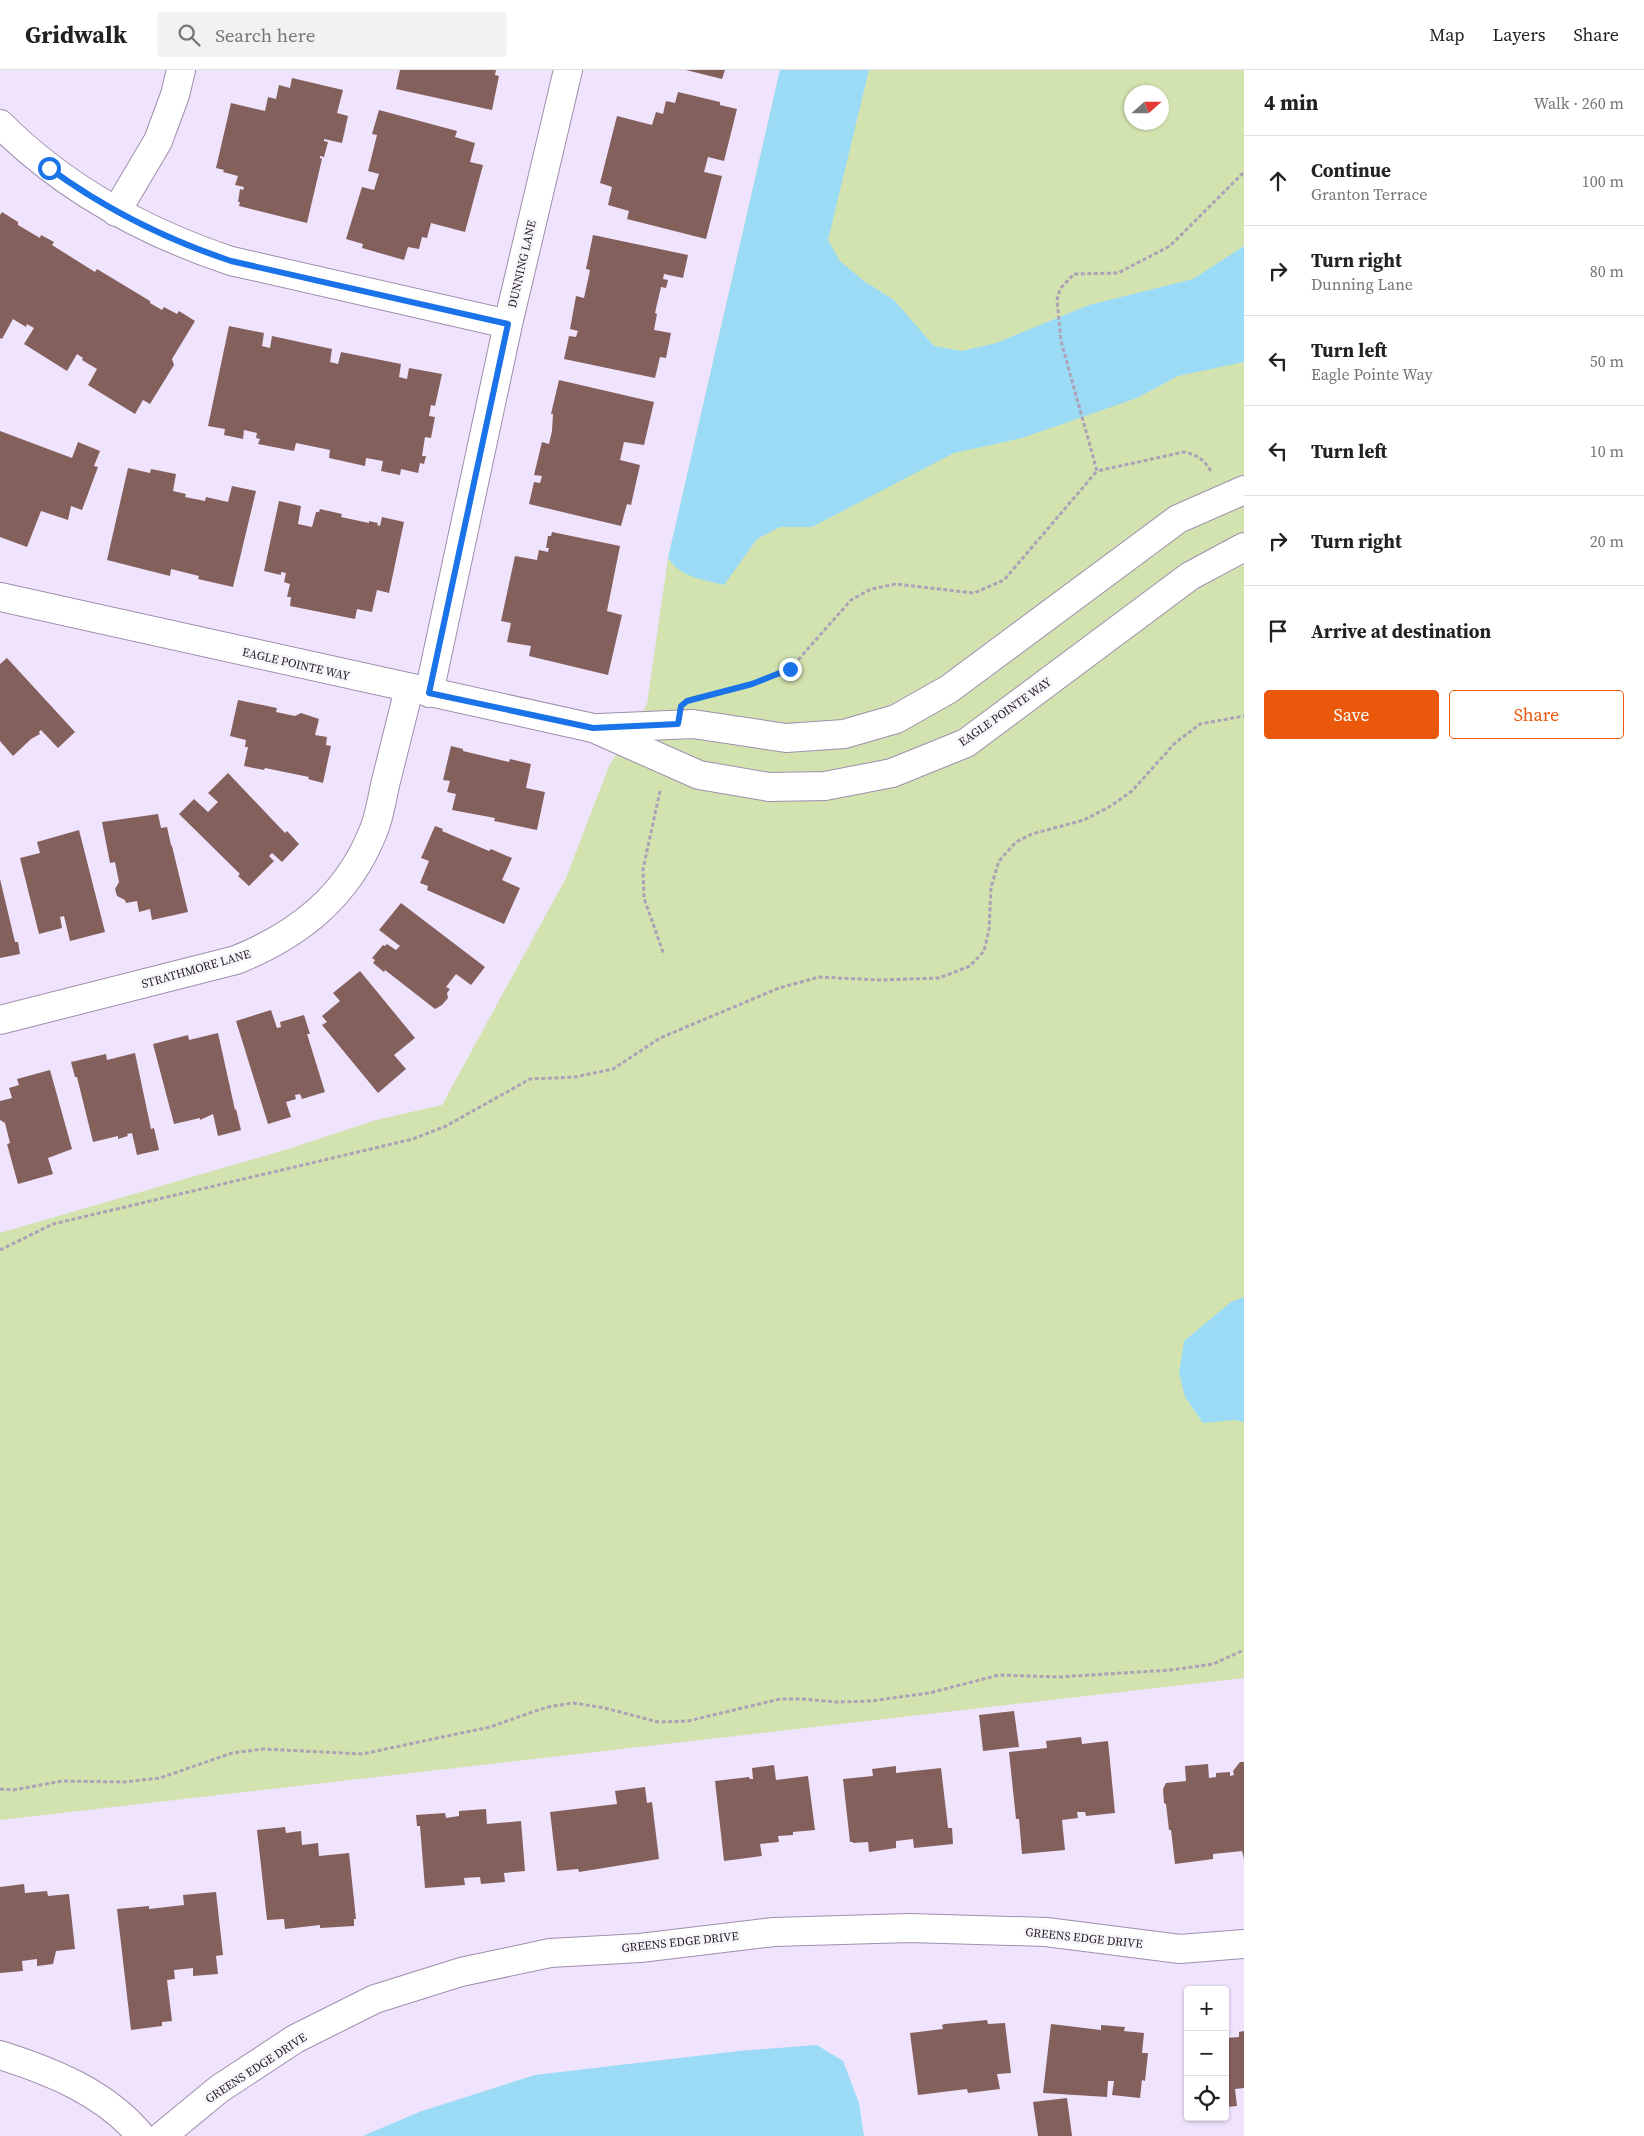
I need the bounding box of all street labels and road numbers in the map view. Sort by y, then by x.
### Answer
street label: DUNNING LANE [504,219,540,309]
street label: EAGLE POINTE WAY [241,644,352,684]
street label: EAGLE POINTE WAY [955,674,1055,750]
street label: STRATHMORE LANE [140,946,252,992]
street label: GREENS EDGE DRIVE [1025,1924,1143,1952]
street label: GREENS EDGE DRIVE [621,1928,739,1956]
street label: GREENS EDGE DRIVE [202,2029,310,2107]

